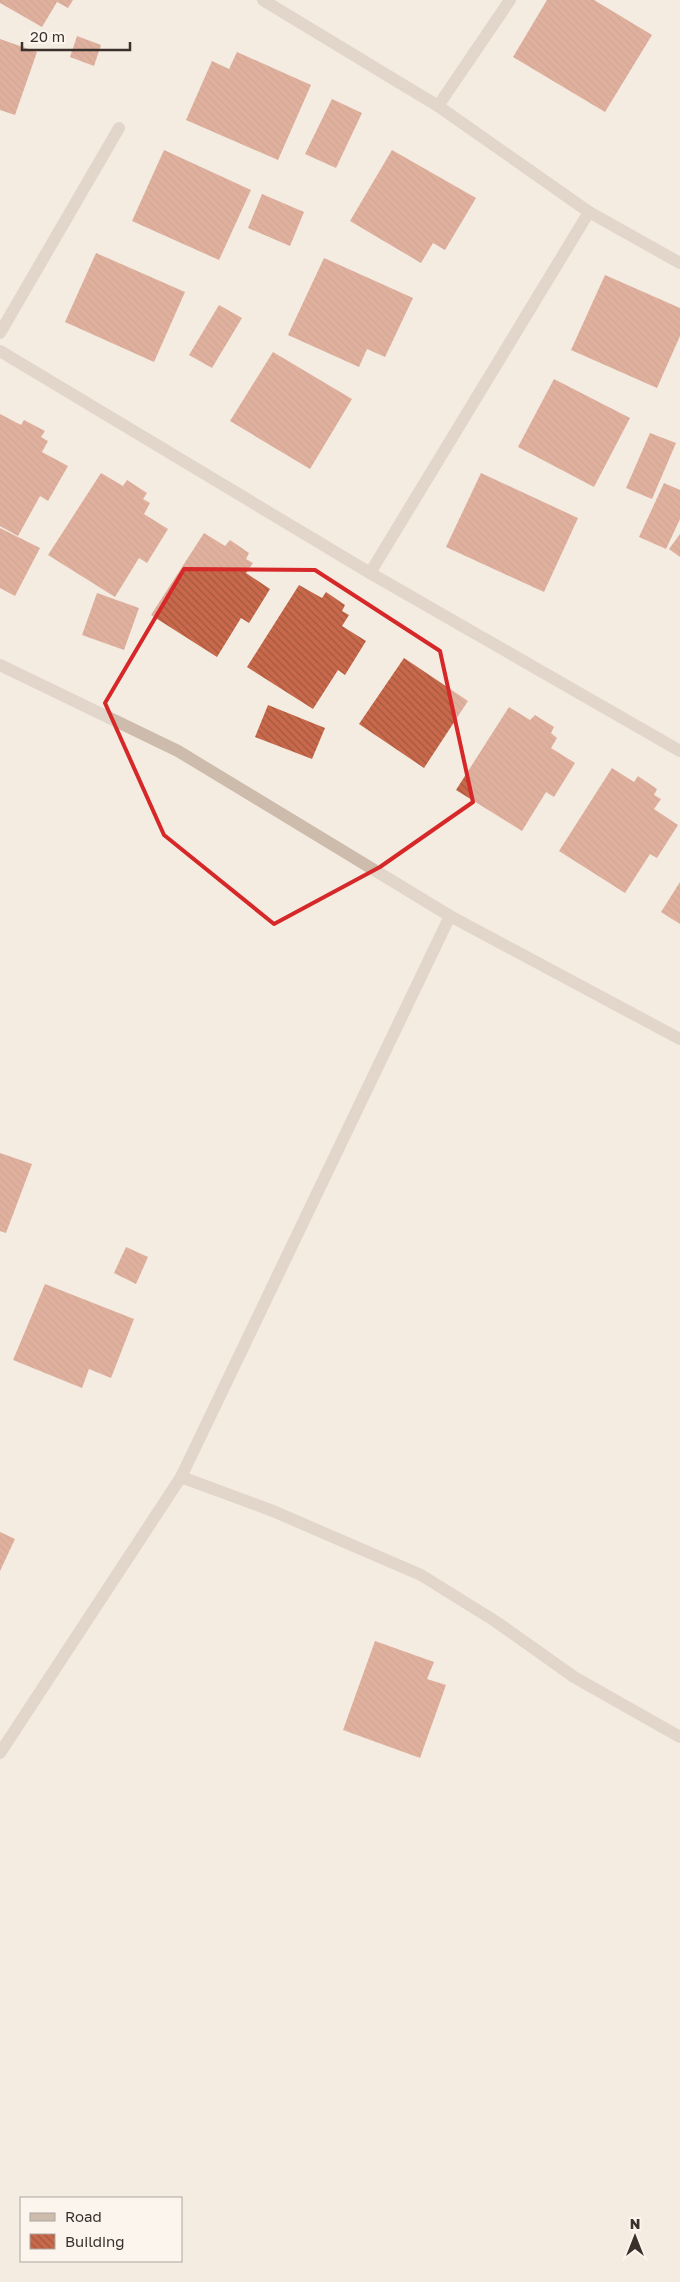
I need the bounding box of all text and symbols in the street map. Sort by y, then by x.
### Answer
scale bar [22,20,130,52]
text: 20 m [30,27,65,45]
legend [20,2197,182,2262]
text: Road [65,2207,102,2225]
north arrow [610,2212,660,2262]
text: N [630,2215,640,2232]
text: Building [65,2232,125,2250]

